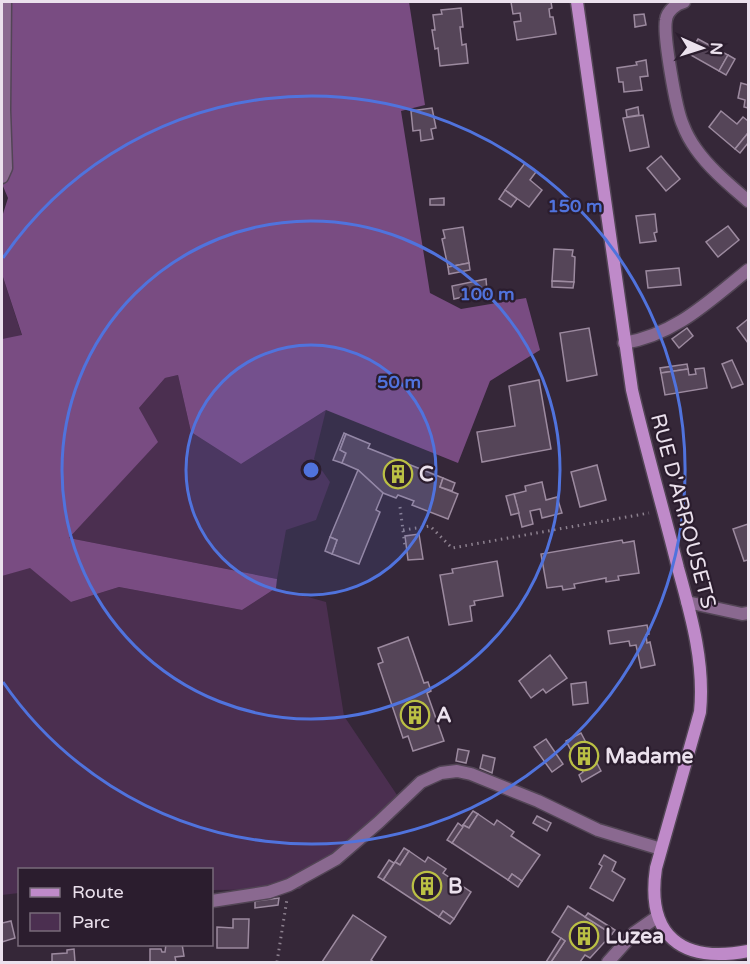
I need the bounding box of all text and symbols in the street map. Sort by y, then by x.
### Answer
north arrow [672,18,732,78]
text: N [706,42,726,56]
text: 150 m [547,195,603,217]
text: 100 m [459,283,515,305]
text: 50 m [377,371,421,393]
street label: RUE D'ARROUSETS [645,411,721,611]
building icon: C [382,458,414,490]
centre of rings [301,460,321,480]
place label: C [419,462,434,487]
building icon: A [399,699,431,731]
place label: A [436,703,452,728]
building icon: Madame [568,740,600,772]
place label: Madame [605,744,693,769]
legend [18,868,213,946]
building icon: B [411,870,443,902]
place label: B [448,874,463,899]
text: Route [72,881,124,903]
text: Parc [72,911,110,933]
building icon: Luzea [568,920,600,952]
place label: Luzea [605,924,664,949]

